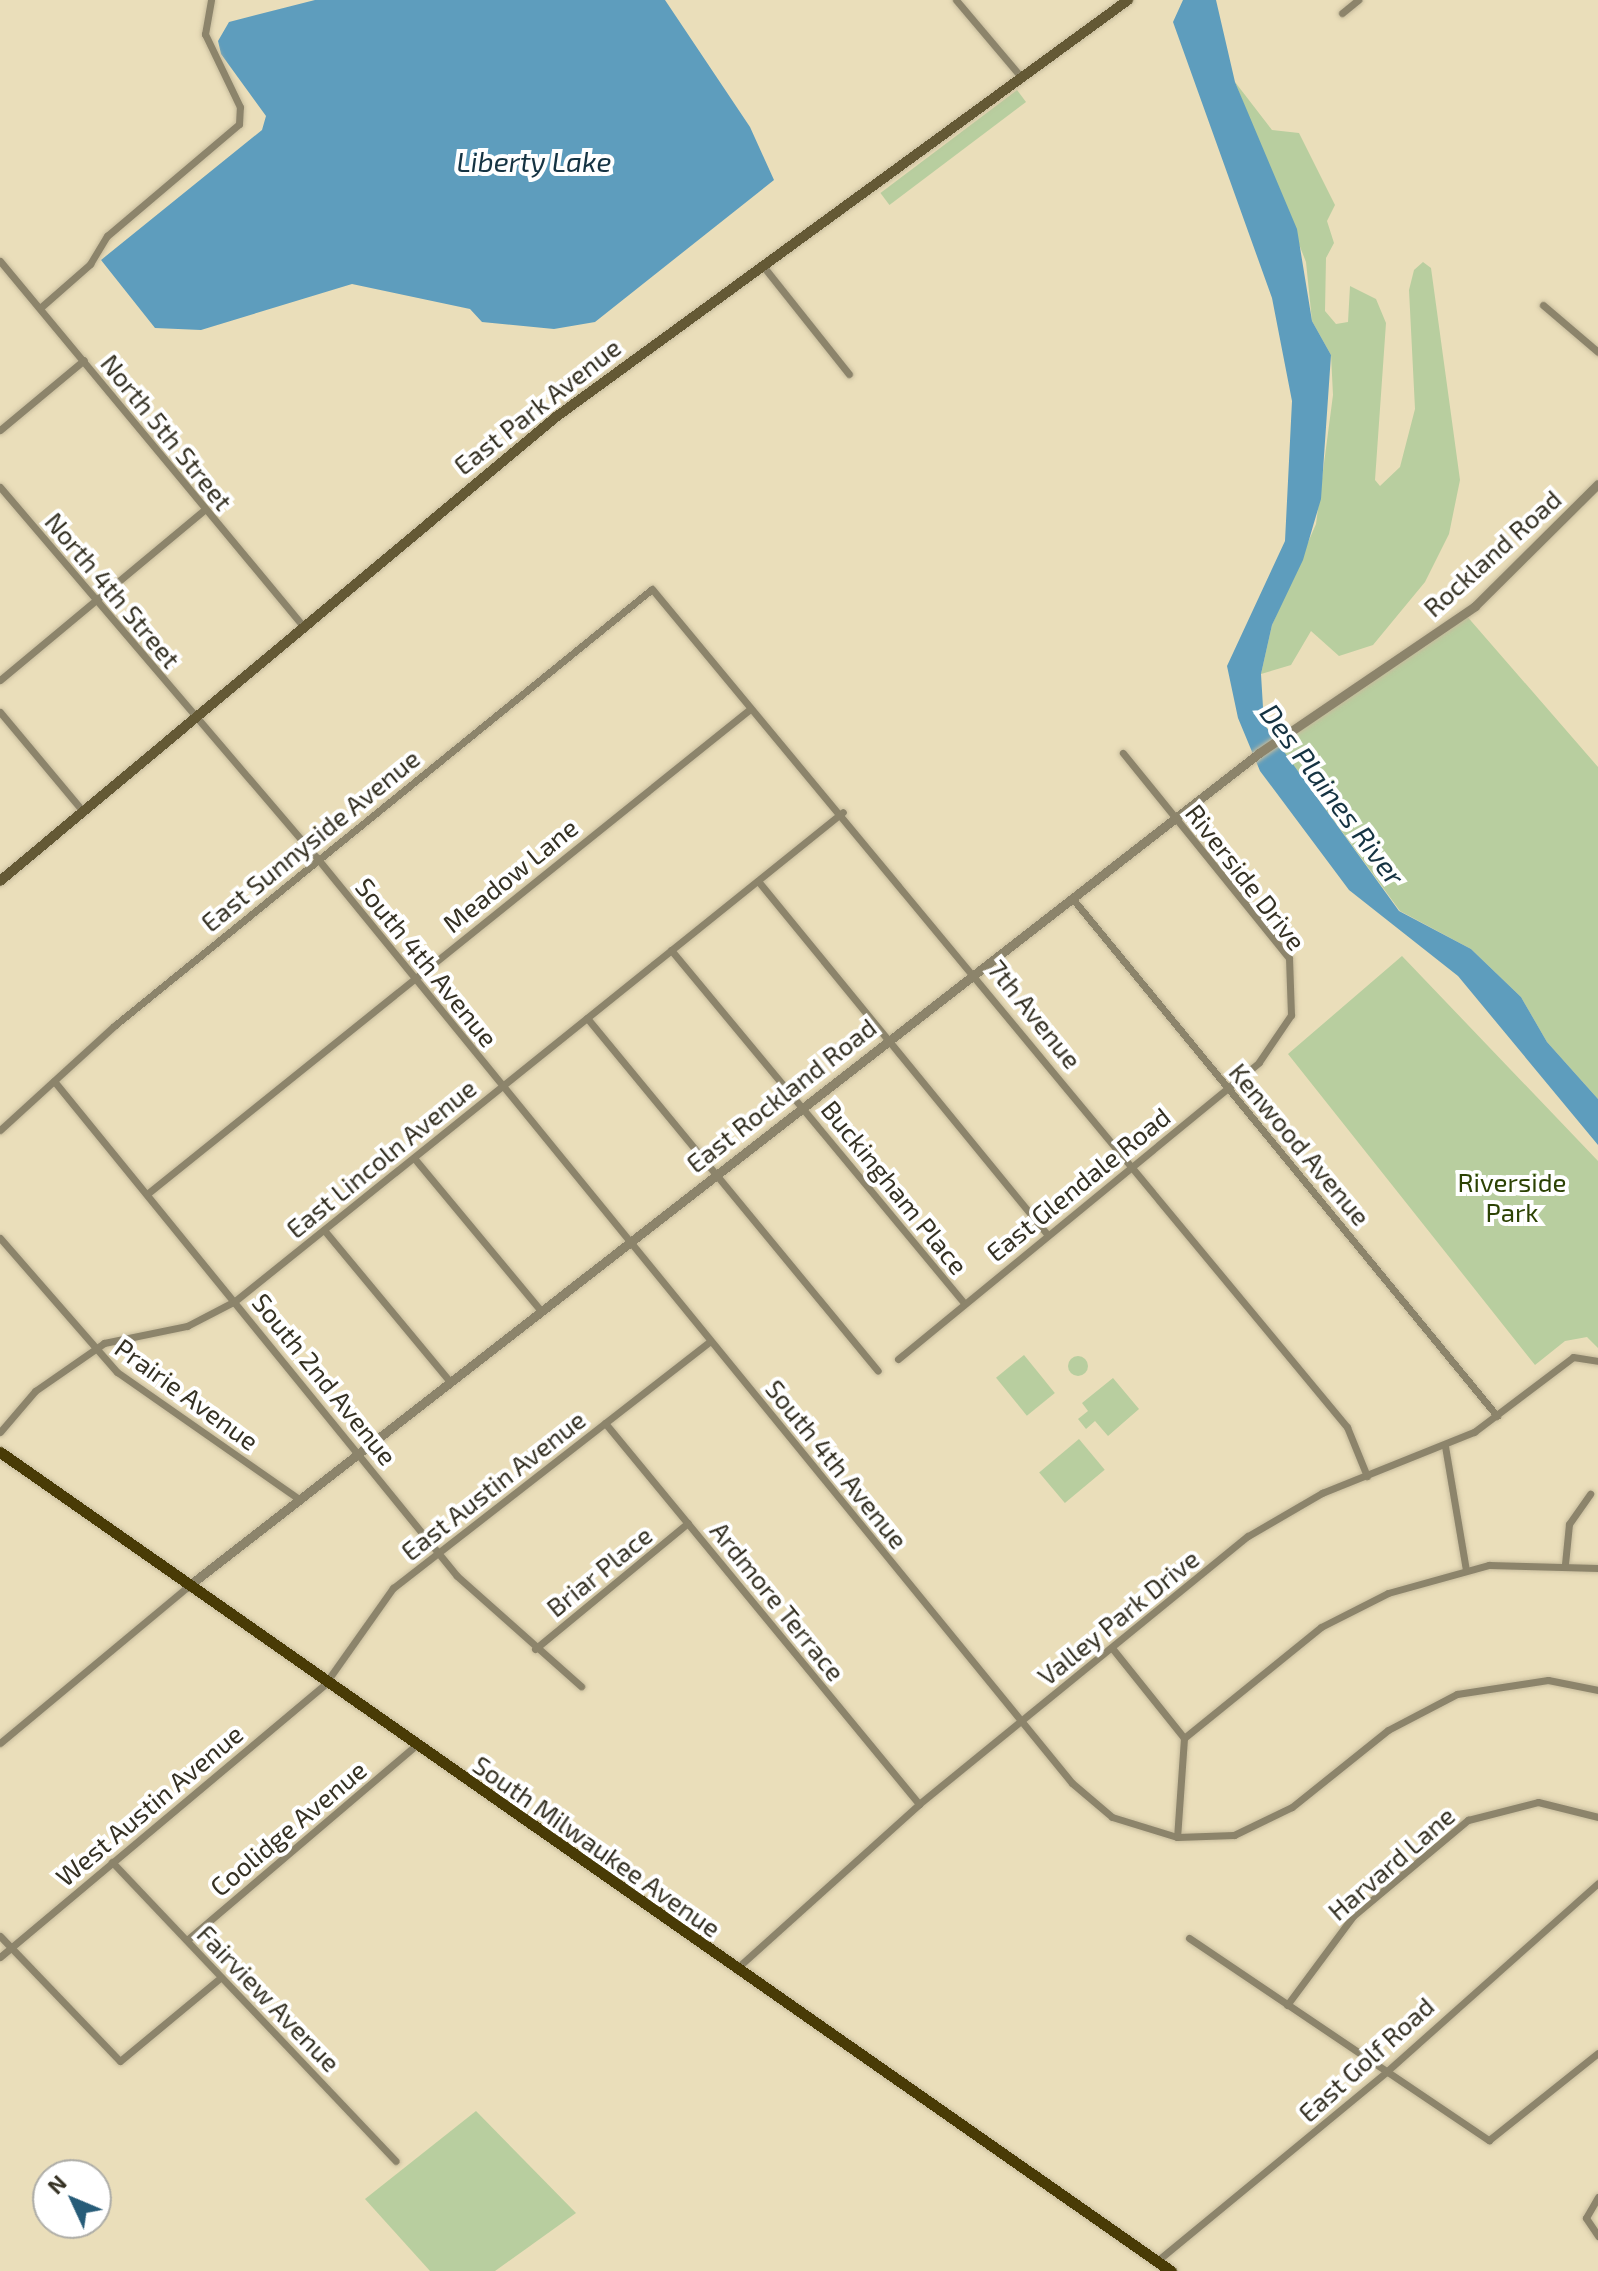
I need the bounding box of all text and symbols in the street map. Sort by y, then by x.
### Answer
water label: Liberty Lake [457,144,611,178]
street label: East Park Avenue [447,331,627,481]
street label: North 5th Street [95,348,239,516]
street label: Rockland Road [1417,483,1567,623]
street label: North 4th Street [39,506,187,674]
water label: Des Plaines River [1254,697,1412,891]
street label: East Sunnyside Avenue [194,742,426,938]
street label: Riverside Drive [1179,798,1313,956]
street label: Meadow Lane [436,811,584,939]
street label: South 4th Avenue [349,871,505,1053]
street label: 7th Avenue [982,953,1088,1075]
street label: East Rockland Road [680,1011,882,1179]
street label: Kenwood Avenue [1223,1056,1377,1232]
street label: East Lincoln Avenue [280,1072,482,1244]
street label: Buckingham Place [815,1094,975,1280]
street label: East Glendale Road [980,1100,1176,1268]
park label: Riverside Park [1457,1166,1567,1228]
street label: South 2nd Avenue [246,1287,404,1471]
street label: Prairie Avenue [109,1331,265,1457]
street label: South 4th Avenue [759,1373,915,1555]
street label: East Austin Avenue [394,1403,592,1567]
street label: Ardmore Terrace [704,1515,852,1687]
street label: Briar Place [540,1519,658,1623]
street label: Valley Park Drive [1031,1542,1205,1692]
street label: West Austin Avenue [49,1717,249,1893]
street label: South Milwaukee Avenue [467,1748,727,1944]
street label: Coolidge Avenue [203,1753,373,1903]
street label: Harvard Lane [1321,1800,1461,1926]
street label: Fairview Avenue [191,1918,347,2078]
street label: East Golf Road [1292,1990,1440,2128]
north arrow [32,2159,112,2239]
text: N [41,2169,71,2198]

